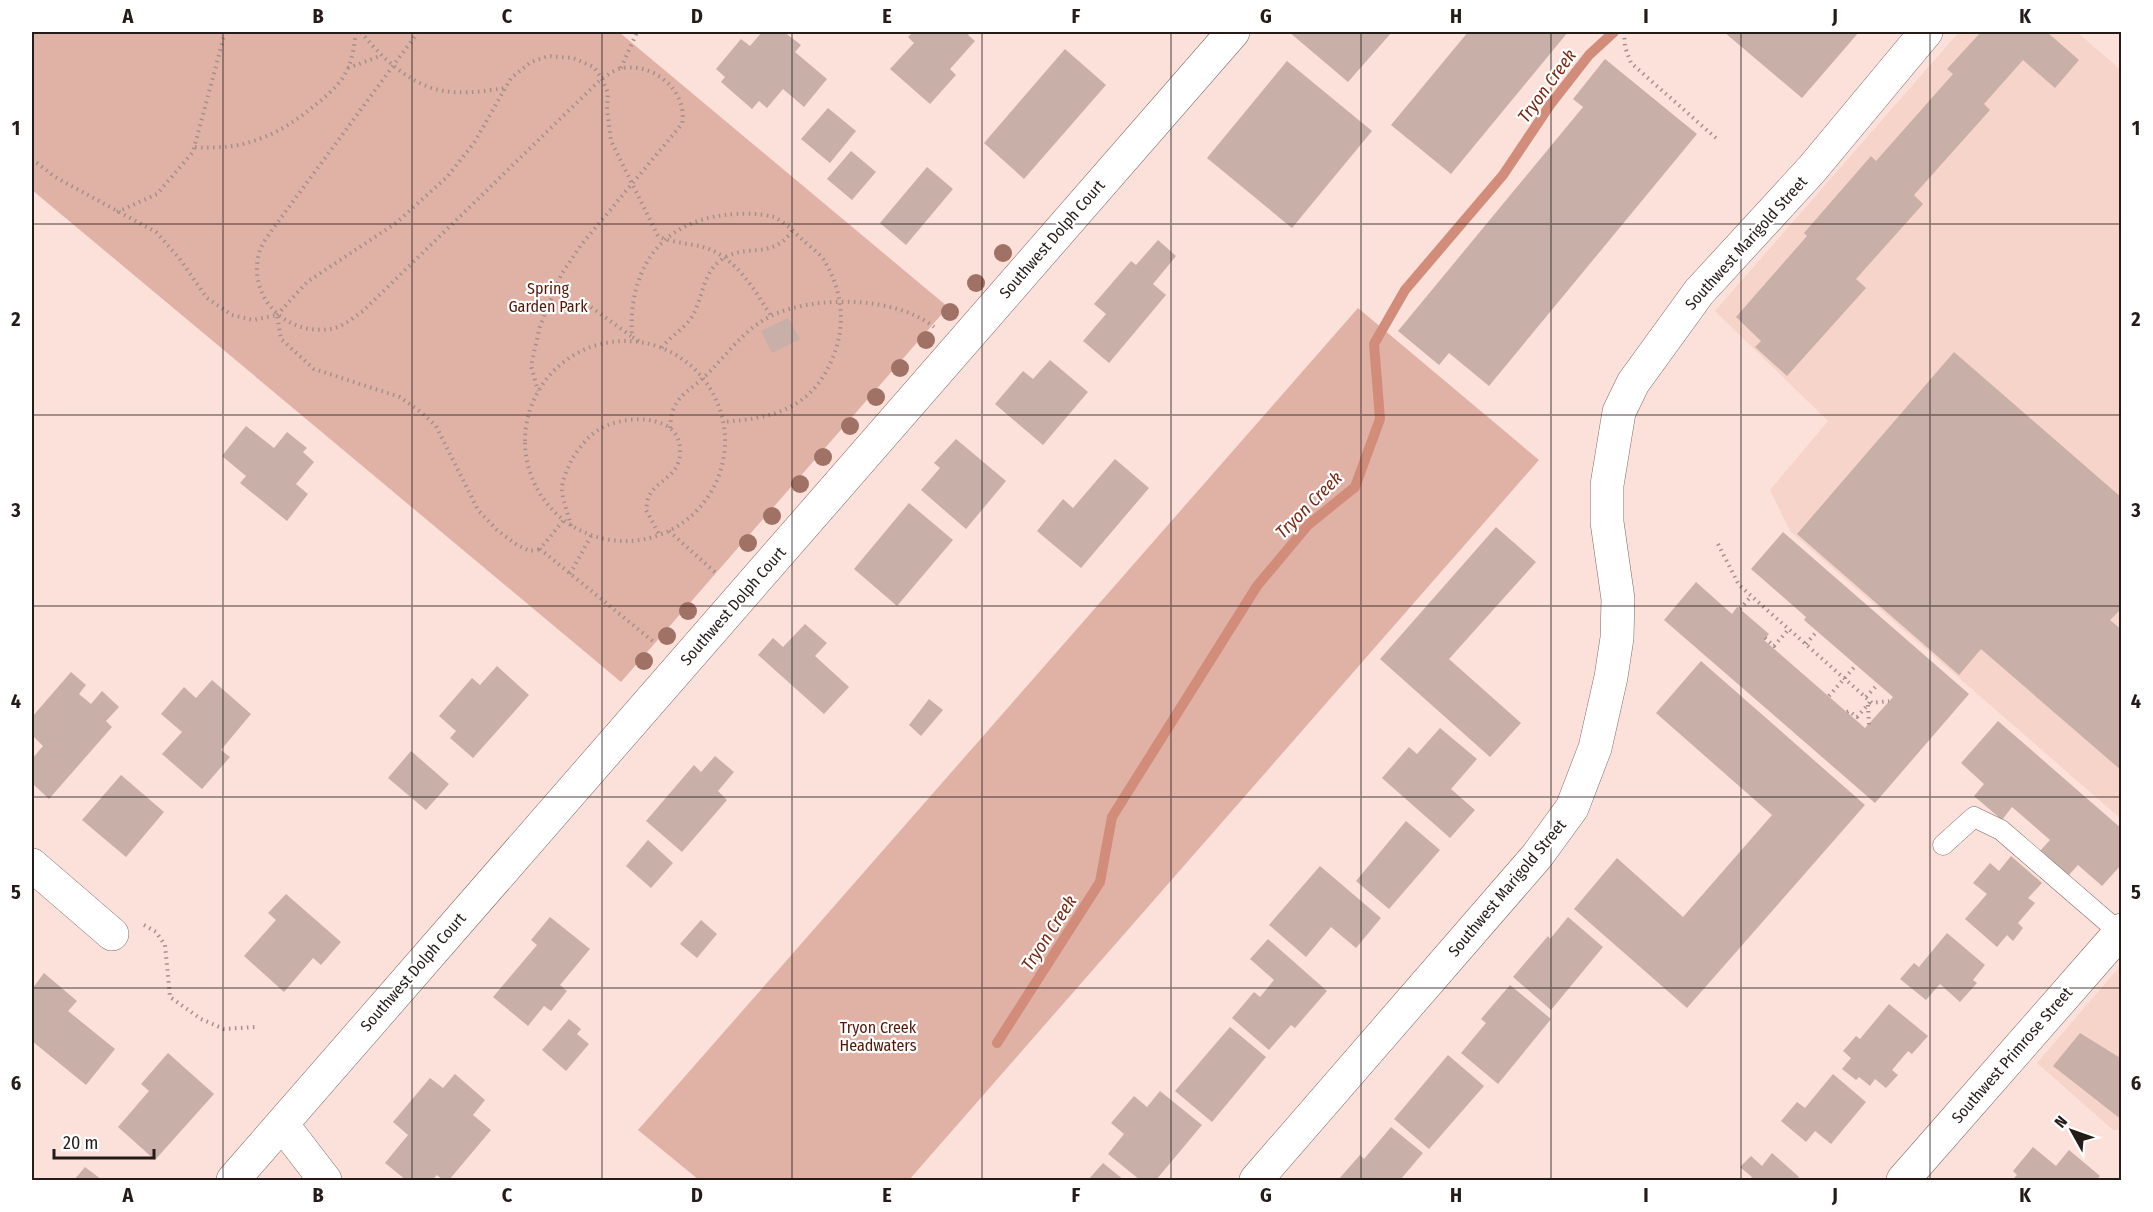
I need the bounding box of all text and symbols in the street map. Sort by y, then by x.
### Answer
text: A [122,4,135,28]
text: B [312,4,324,28]
text: C [502,4,513,28]
text: D [691,4,703,28]
text: E [882,4,892,28]
text: F [1072,4,1081,28]
text: G [1260,4,1272,28]
text: H [1450,4,1462,28]
text: I [1643,4,1649,28]
text: J [1831,4,1838,28]
text: K [2019,4,2031,28]
water label: Tryon Creek [1513,45,1581,127]
text: 1 [12,116,20,140]
text: 1 [2132,116,2140,140]
street label: Southwest Marigold Street [1681,172,1811,314]
street label: Southwest Dolph Court [995,175,1109,302]
park label: Spring Garden Park [508,279,588,316]
text: 2 [10,307,21,331]
text: 2 [2130,307,2141,331]
water label: Tryon Creek [1271,467,1347,543]
text: 3 [10,498,21,522]
text: 3 [2130,498,2141,522]
street label: Southwest Dolph Court [676,542,790,669]
text: 4 [11,689,21,713]
text: 4 [2131,689,2141,713]
street label: Southwest Marigold Street [1444,815,1570,960]
text: 5 [11,880,21,904]
text: 5 [2131,880,2141,904]
water label: Tryon Creek [1017,891,1082,975]
street label: Southwest Dolph Court [356,908,470,1035]
street label: Southwest Primrose Street [1948,983,2077,1127]
park label: Tryon Creek Headwaters [839,1018,917,1055]
text: 6 [11,1071,21,1095]
text: 6 [2131,1071,2141,1095]
north arrow [2042,1101,2102,1161]
text: N [2051,1112,2071,1131]
scale bar [54,1122,154,1160]
text: 20 m [63,1132,98,1154]
text: A [122,1183,135,1207]
text: B [312,1183,324,1207]
text: C [502,1183,513,1207]
text: D [691,1183,703,1207]
text: E [882,1183,892,1207]
text: F [1072,1183,1081,1207]
text: G [1260,1183,1272,1207]
text: H [1450,1183,1462,1207]
text: I [1643,1183,1649,1207]
text: J [1831,1183,1838,1207]
text: K [2019,1183,2031,1207]

